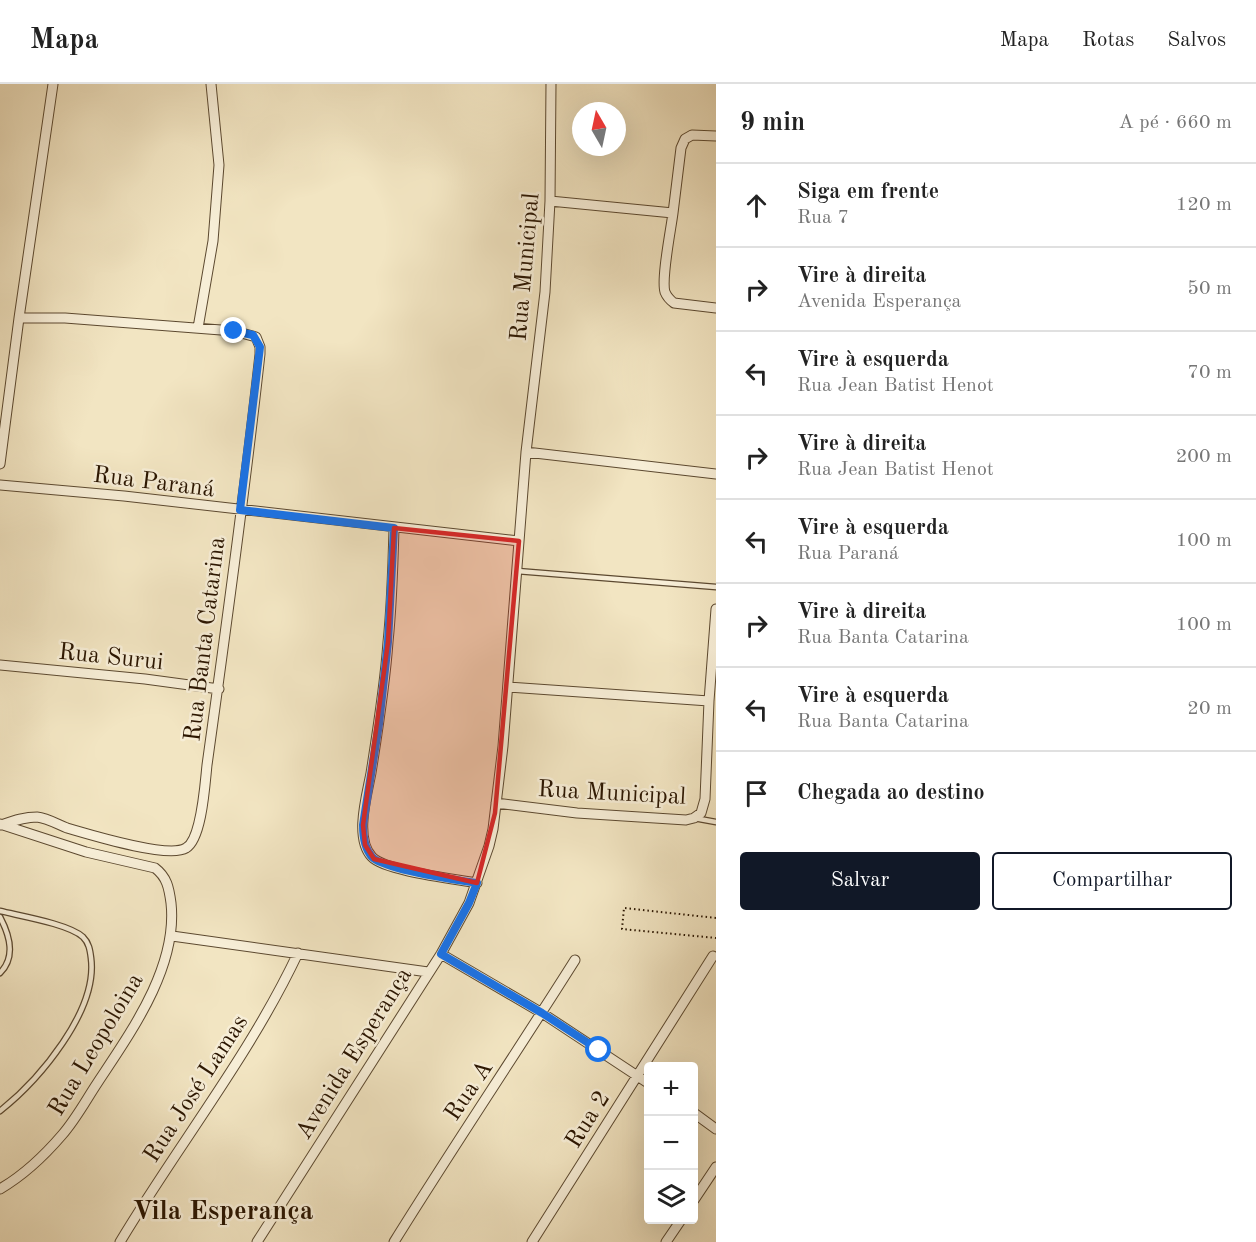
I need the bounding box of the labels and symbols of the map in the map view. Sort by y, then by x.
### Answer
north arrow [572,102,626,156]
street label: Rua Municipal [508,192,544,342]
route end [220,317,246,343]
street label: Rua Paraná [92,464,216,502]
street label: Rua Banta Catarina [182,535,230,743]
street label: Rua Surui [57,641,164,675]
street label: Rua Municipal [537,778,687,810]
street label: Avenida Esperança [292,964,417,1144]
street label: Rua Leopoloina [45,969,149,1120]
street label: Rua José Lamas [140,1011,253,1167]
route start [585,1036,611,1062]
street label: Rua A [441,1057,498,1126]
street label: Rua 2 [562,1087,615,1153]
district label: Vila Esperança [132,1198,314,1225]

